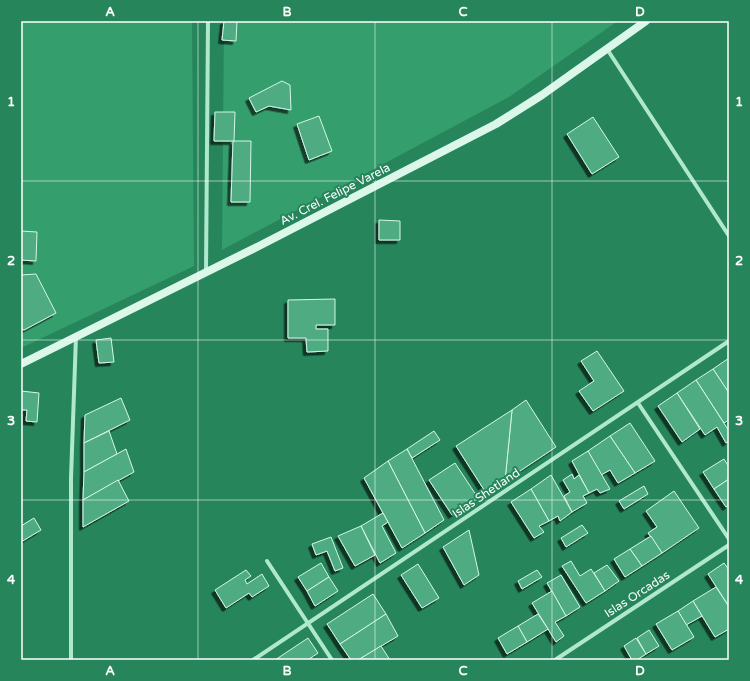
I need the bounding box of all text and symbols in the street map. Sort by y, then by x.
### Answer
text: A [105,4,115,20]
text: B [282,4,292,20]
text: C [458,4,468,20]
text: D [635,4,645,20]
text: 1 [7,94,15,110]
text: 1 [735,94,743,110]
street label: Av. Crel. Felipe Varela [278,160,392,228]
text: 2 [7,253,15,269]
text: 2 [735,253,743,269]
text: 3 [7,413,15,429]
text: 3 [735,413,743,429]
street label: Islas Shetland [450,465,522,521]
street label: Islas Orcadas [602,568,672,620]
text: 4 [7,572,16,588]
text: 4 [735,572,744,588]
text: A [105,663,115,679]
text: B [282,663,292,679]
text: C [458,663,468,679]
text: D [635,663,645,679]

